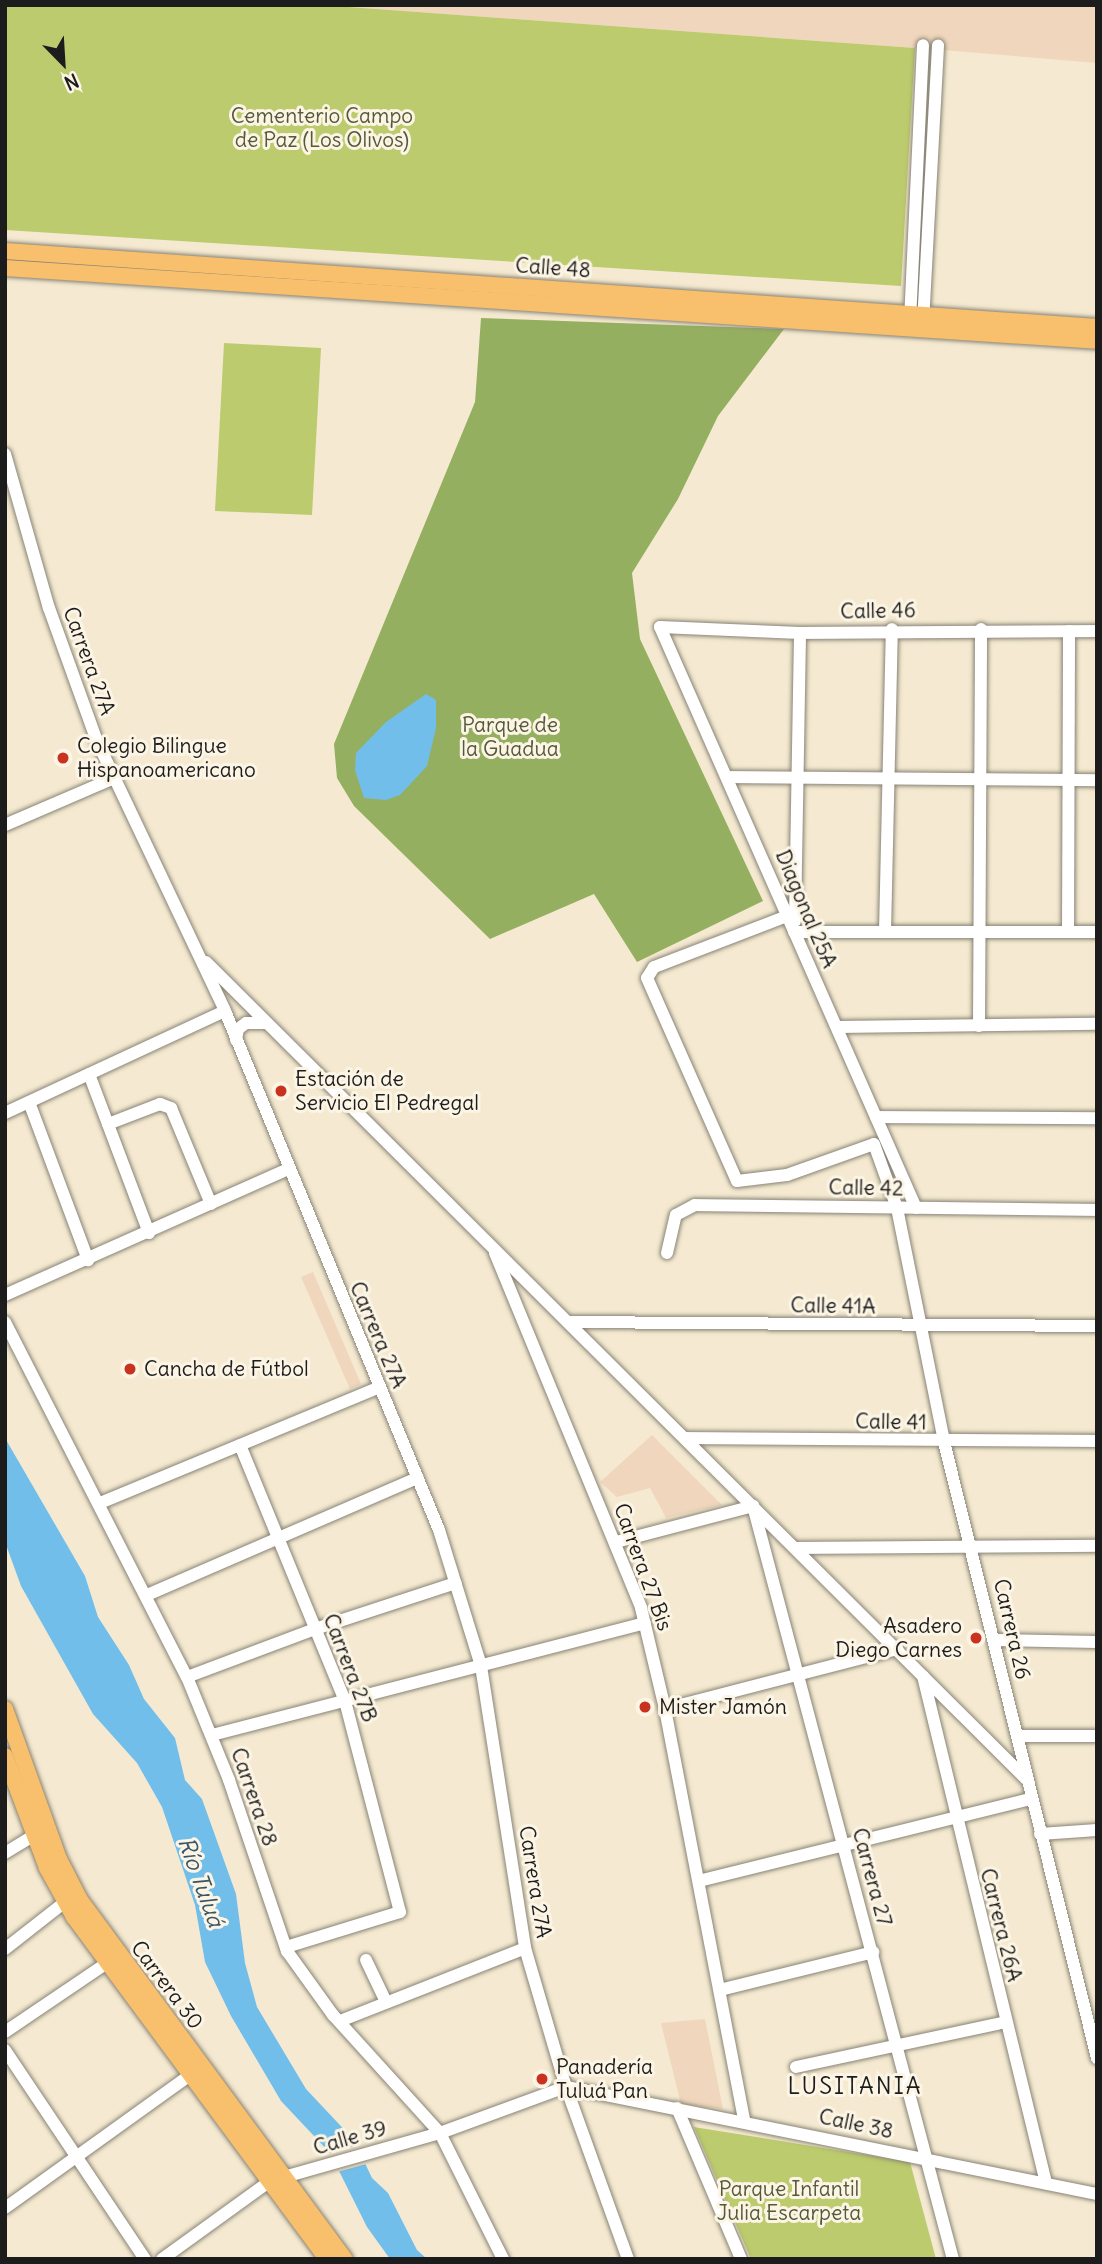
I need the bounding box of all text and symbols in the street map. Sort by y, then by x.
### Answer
north arrow [28,28,98,98]
text: N [61,69,82,96]
park label: Cementerio Campo de Paz (Los Olivos) [231,103,413,153]
street label: Calle 48 [514,253,592,283]
street label: Calle 46 [840,598,916,624]
street label: Carrera 27A [58,603,120,719]
park label: Parque de la Guadua [461,712,559,762]
place label: Colegio Bilingue Hispanoamericano [77,733,256,783]
marker: Colegio Bilingue Hispanoamericano [55,750,71,766]
street label: Diagonal 25A [770,846,842,972]
place label: Estación de Servicio El Pedregal [295,1066,479,1116]
marker: Estación de Servicio El Pedregal [273,1083,289,1099]
street label: Calle 42 [828,1175,904,1201]
street label: Carrera 27A [344,1278,412,1392]
street label: Calle 41A [790,1293,876,1319]
place label: Cancha de Fútbol [144,1356,309,1382]
marker: Cancha de Fútbol [122,1361,138,1377]
street label: Calle 41 [855,1409,927,1435]
street label: Carrera 27 Bis [608,1500,678,1634]
street label: Carrera 26 [988,1576,1036,1682]
street label: Carrera 27B [318,1610,382,1726]
place label: Asadero Diego Carnes [835,1613,962,1663]
marker: Asadero Diego Carnes [968,1630,984,1646]
place label: Mister Jamón [659,1694,787,1720]
marker: Mister Jamón [637,1699,653,1715]
street label: Carrera 28 [225,1744,283,1850]
street label: Carrera 27A [514,1824,556,1940]
street label: Carrera 27 [847,1825,897,1929]
water label: Río Tuluá [172,1833,230,1931]
street label: Carrera 26A [975,1866,1027,1984]
street label: Carrera 30 [125,1936,209,2034]
place label: Panadería Tuluá Pan [556,2054,653,2104]
marker: Panadería Tuluá Pan [534,2071,550,2087]
district label: LUSITANIA [789,2072,921,2100]
street label: Calle 38 [817,2104,895,2144]
street label: Calle 39 [310,2116,390,2160]
park label: Parque Infantil Julia Escarpeta [717,2176,861,2226]

